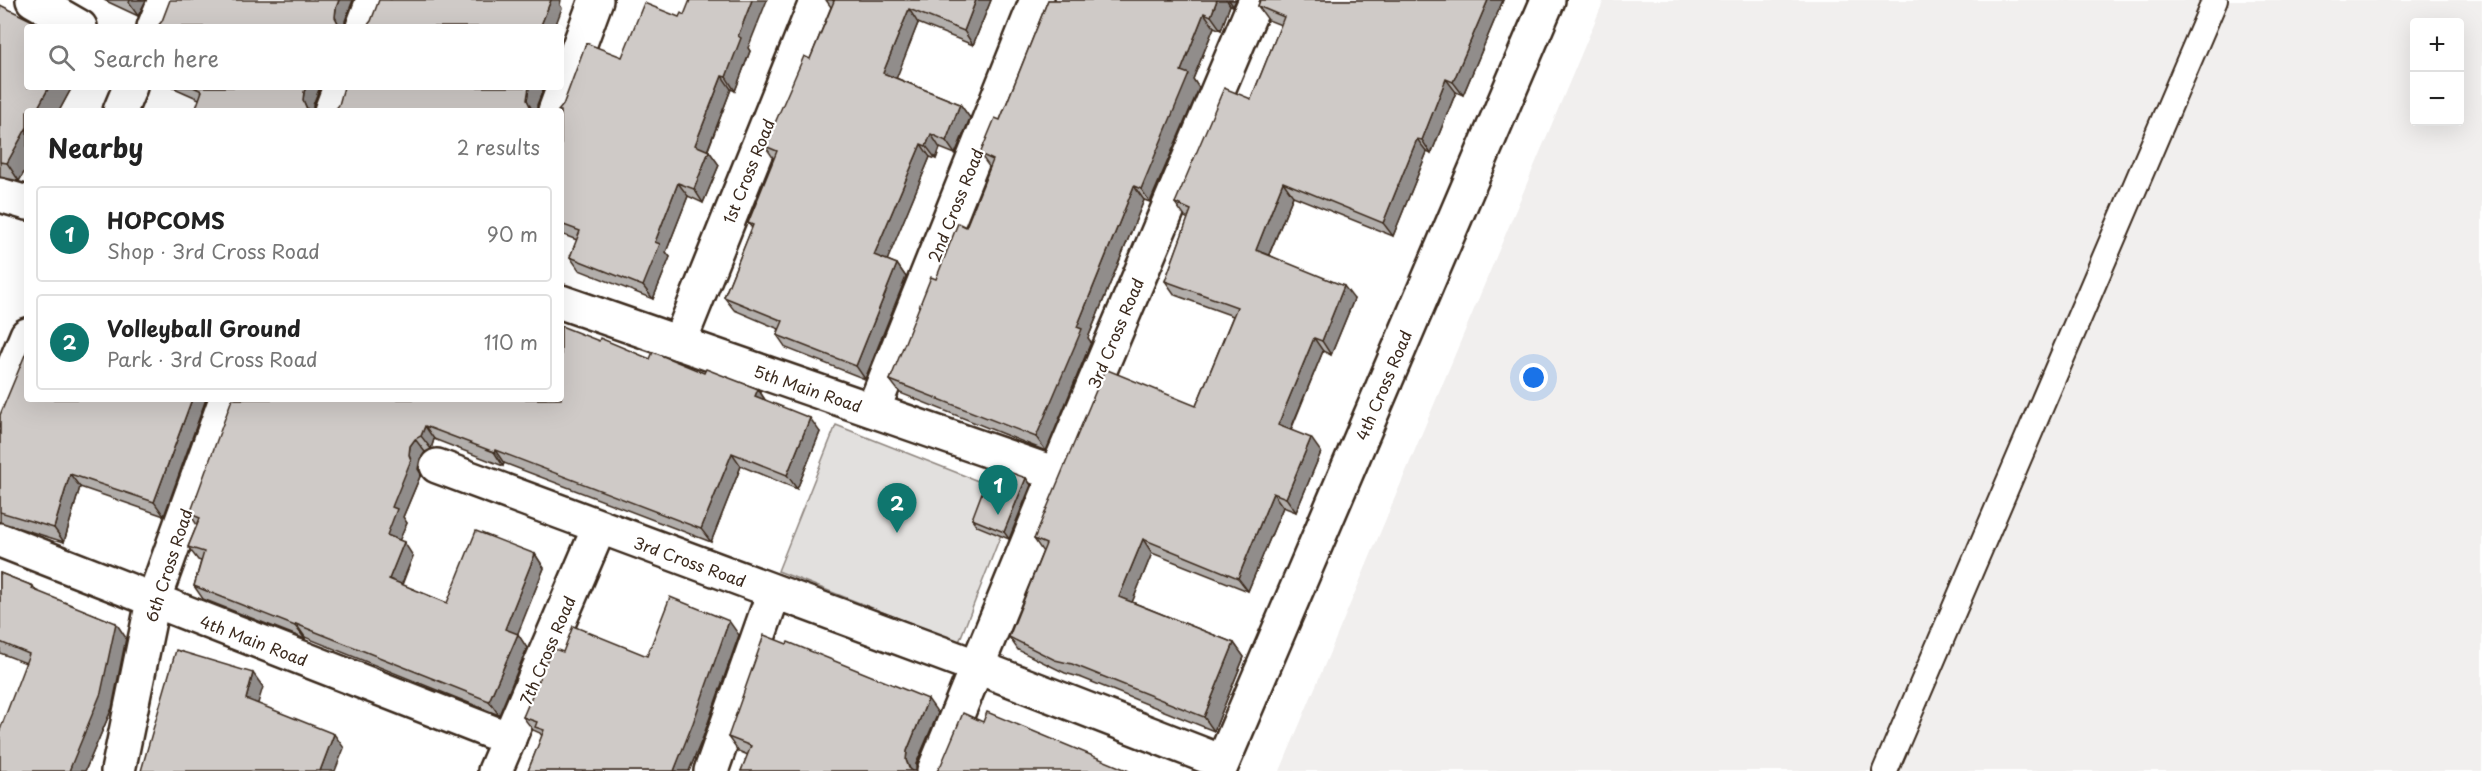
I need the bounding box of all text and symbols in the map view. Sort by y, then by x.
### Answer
map controls [2410,18,2464,126]
button: + [2410,18,2464,72]
search box [24,24,564,90]
icon: search [45,41,78,74]
text: Search here [93,41,219,74]
button: − [2410,72,2464,126]
street label: 1st Cross Road [716,115,780,227]
text: Nearby [48,128,143,167]
text: 2 results [457,132,540,162]
street label: 2nd Cross Road [921,145,989,265]
text: HOPCOMS [107,203,225,236]
text: 1 [65,219,74,249]
text: 90 m [487,219,538,249]
text: Shop · 3rd Cross Road [107,236,320,266]
street label: 3rd Cross Road [1081,274,1149,392]
text: Volleyball Ground [107,311,301,344]
street label: 4th Cross Road [1349,326,1417,444]
text: 2 [62,327,77,357]
text: 110 m [484,327,538,357]
text: Park · 3rd Cross Road [107,344,318,374]
street label: 5th Main Road [751,358,865,418]
your location [1519,363,1548,392]
pin: 1 [978,466,1018,515]
pin: 2 [878,484,916,533]
street label: 6th Cross Road [138,505,198,625]
street label: 3rd Cross Road [630,530,750,592]
street label: 7th Cross Road [513,592,581,708]
street label: 4th Main Road [197,608,311,672]

